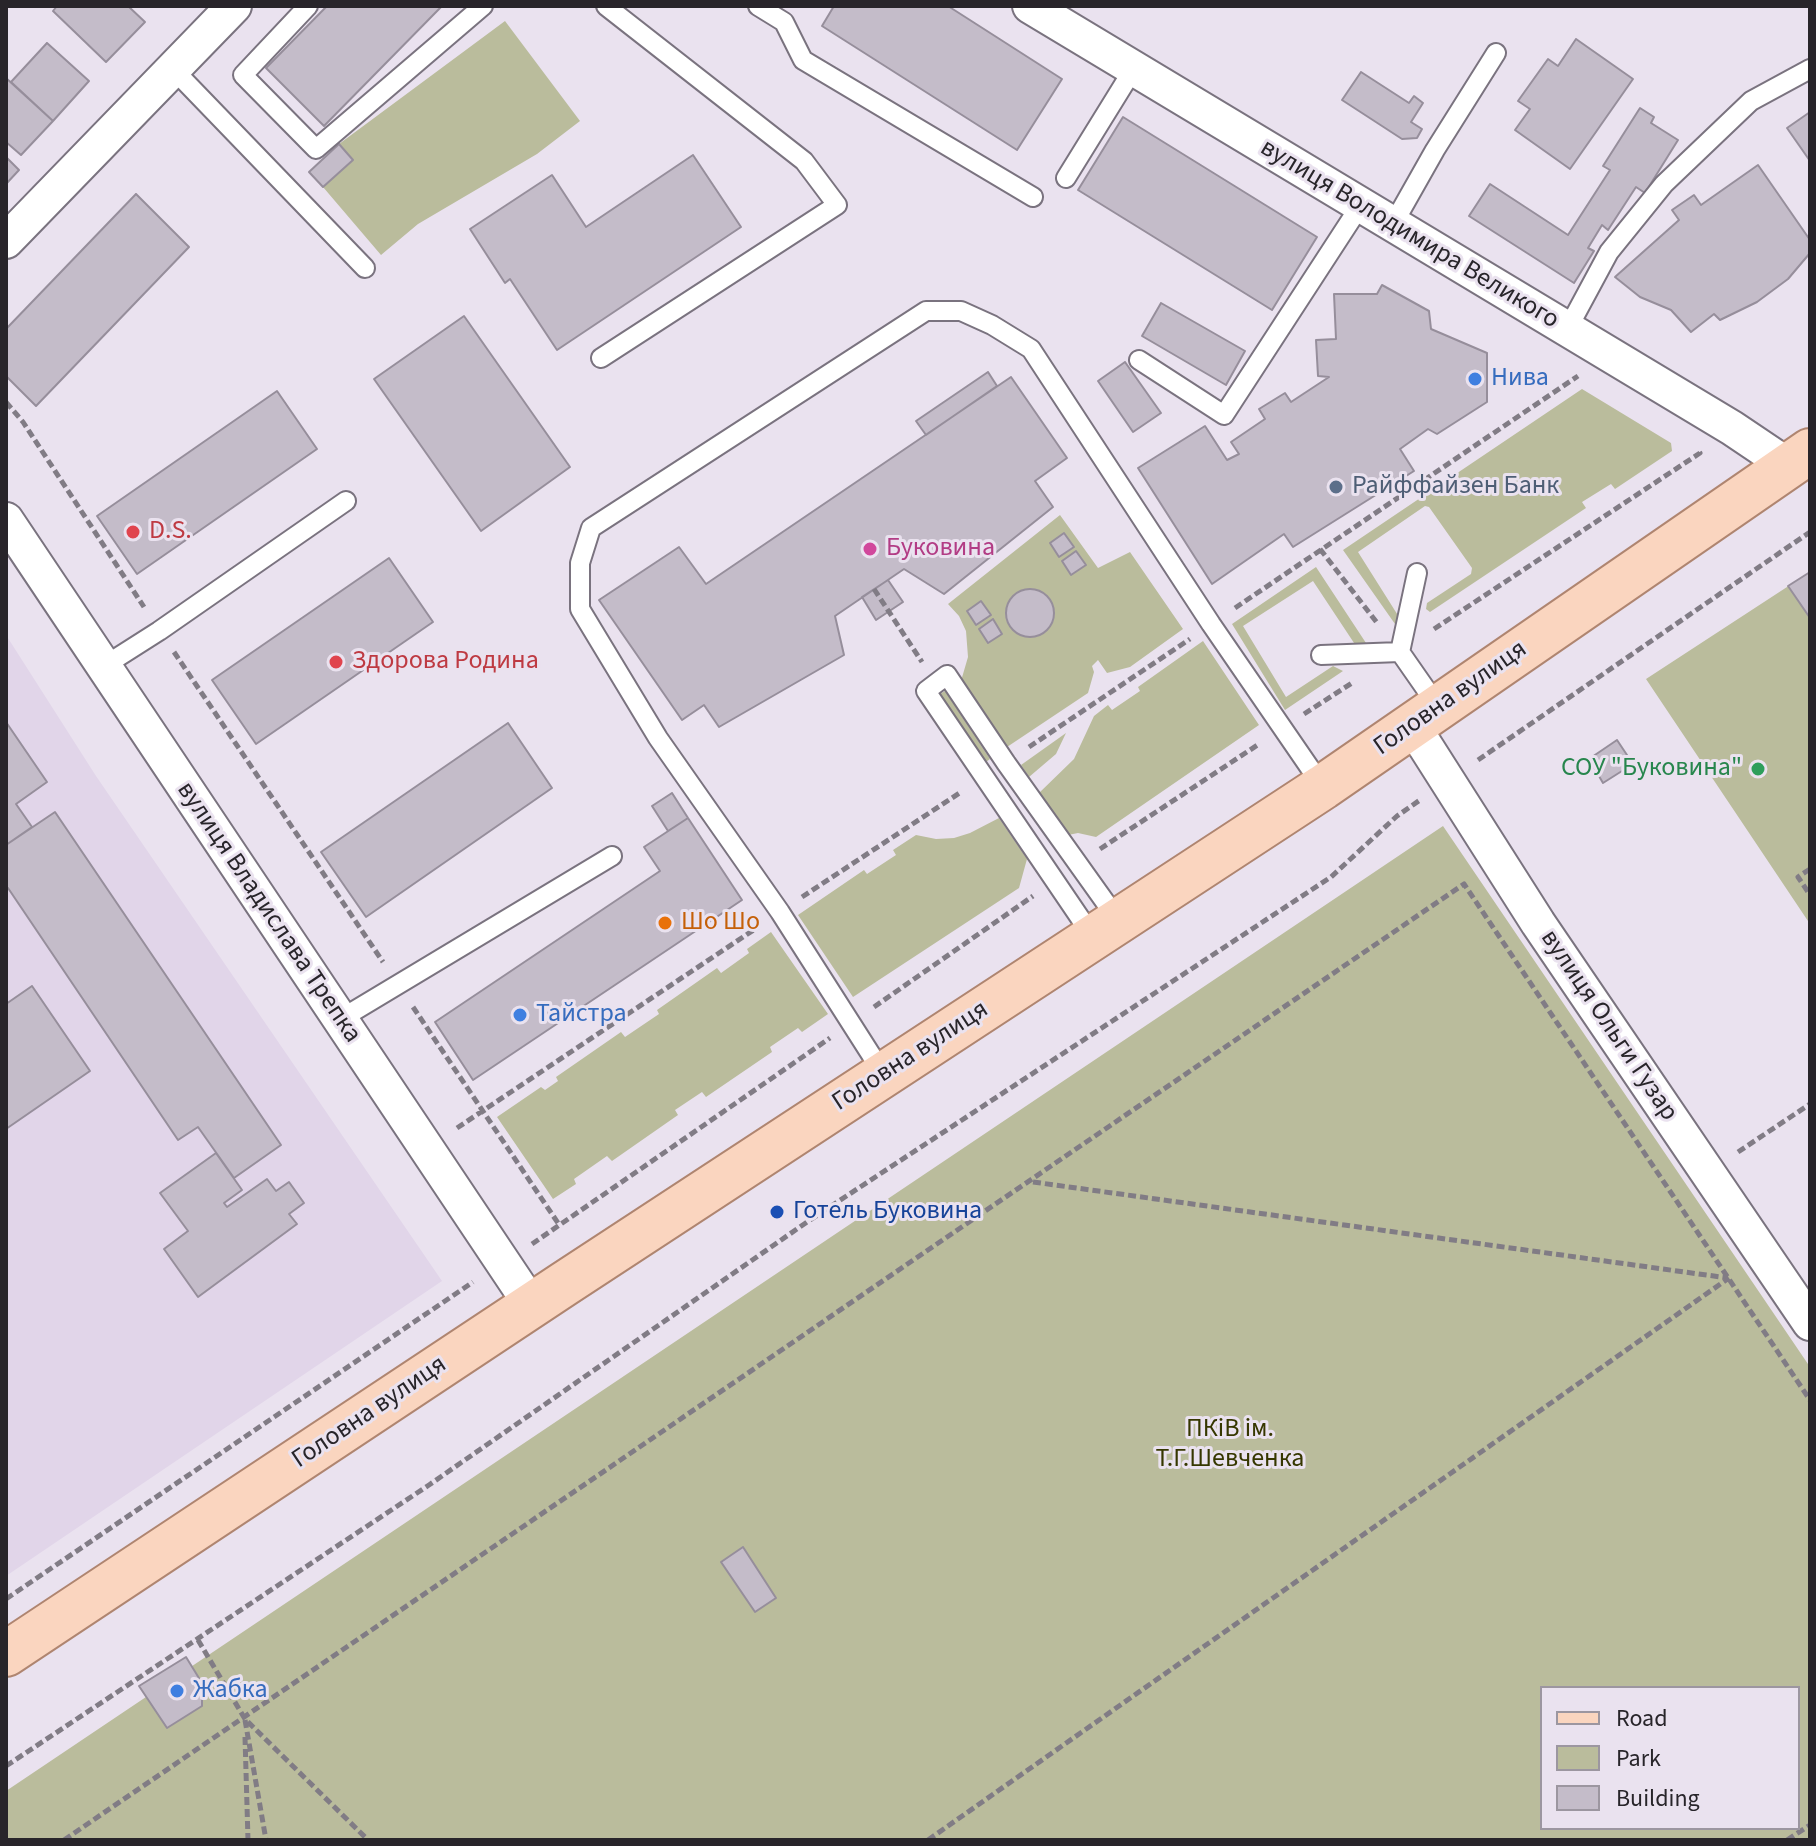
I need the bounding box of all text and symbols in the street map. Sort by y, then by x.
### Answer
street label: вулиця Володимира Великого [1254,133,1564,337]
place label: Нива [1491,363,1549,395]
marker: Нива [1466,370,1484,388]
place label: Райффайзен Банк [1352,471,1559,503]
marker: Райффайзен Банк [1327,478,1345,496]
place label: D.S. [149,516,192,548]
marker: D.S. [124,523,142,541]
place label: Буковина [886,533,995,565]
marker: Буковина [861,540,879,558]
street label: Головна вулиця [1368,635,1534,763]
place label: Здорова Родина [352,646,539,678]
marker: Здорова Родина [327,653,345,671]
place label: СОУ "Буковина" [1561,753,1742,785]
marker: СОУ "Буковина" [1749,760,1767,778]
street label: вулиця Владислава Трепка [169,777,367,1049]
place label: Шо Шо [681,907,760,939]
marker: Шо Шо [656,914,674,932]
street label: вулиця Ольги Гузар [1532,924,1684,1128]
street label: Головна вулиця [827,995,995,1119]
place label: Тайстра [536,999,627,1031]
marker: Тайстра [511,1006,529,1024]
place label: Готель Буковина [793,1196,982,1228]
marker: Готель Буковина [768,1203,786,1221]
street label: Головна вулиця [287,1350,453,1476]
park label: ПКіВ ім. Т.Г.Шевченка [1156,1414,1304,1476]
place label: Жабка [193,1675,268,1707]
marker: Жабка [168,1682,186,1700]
legend [1540,1686,1800,1830]
text: Road [1616,1701,1668,1736]
text: Park [1616,1741,1661,1776]
text: Building [1616,1781,1700,1816]

